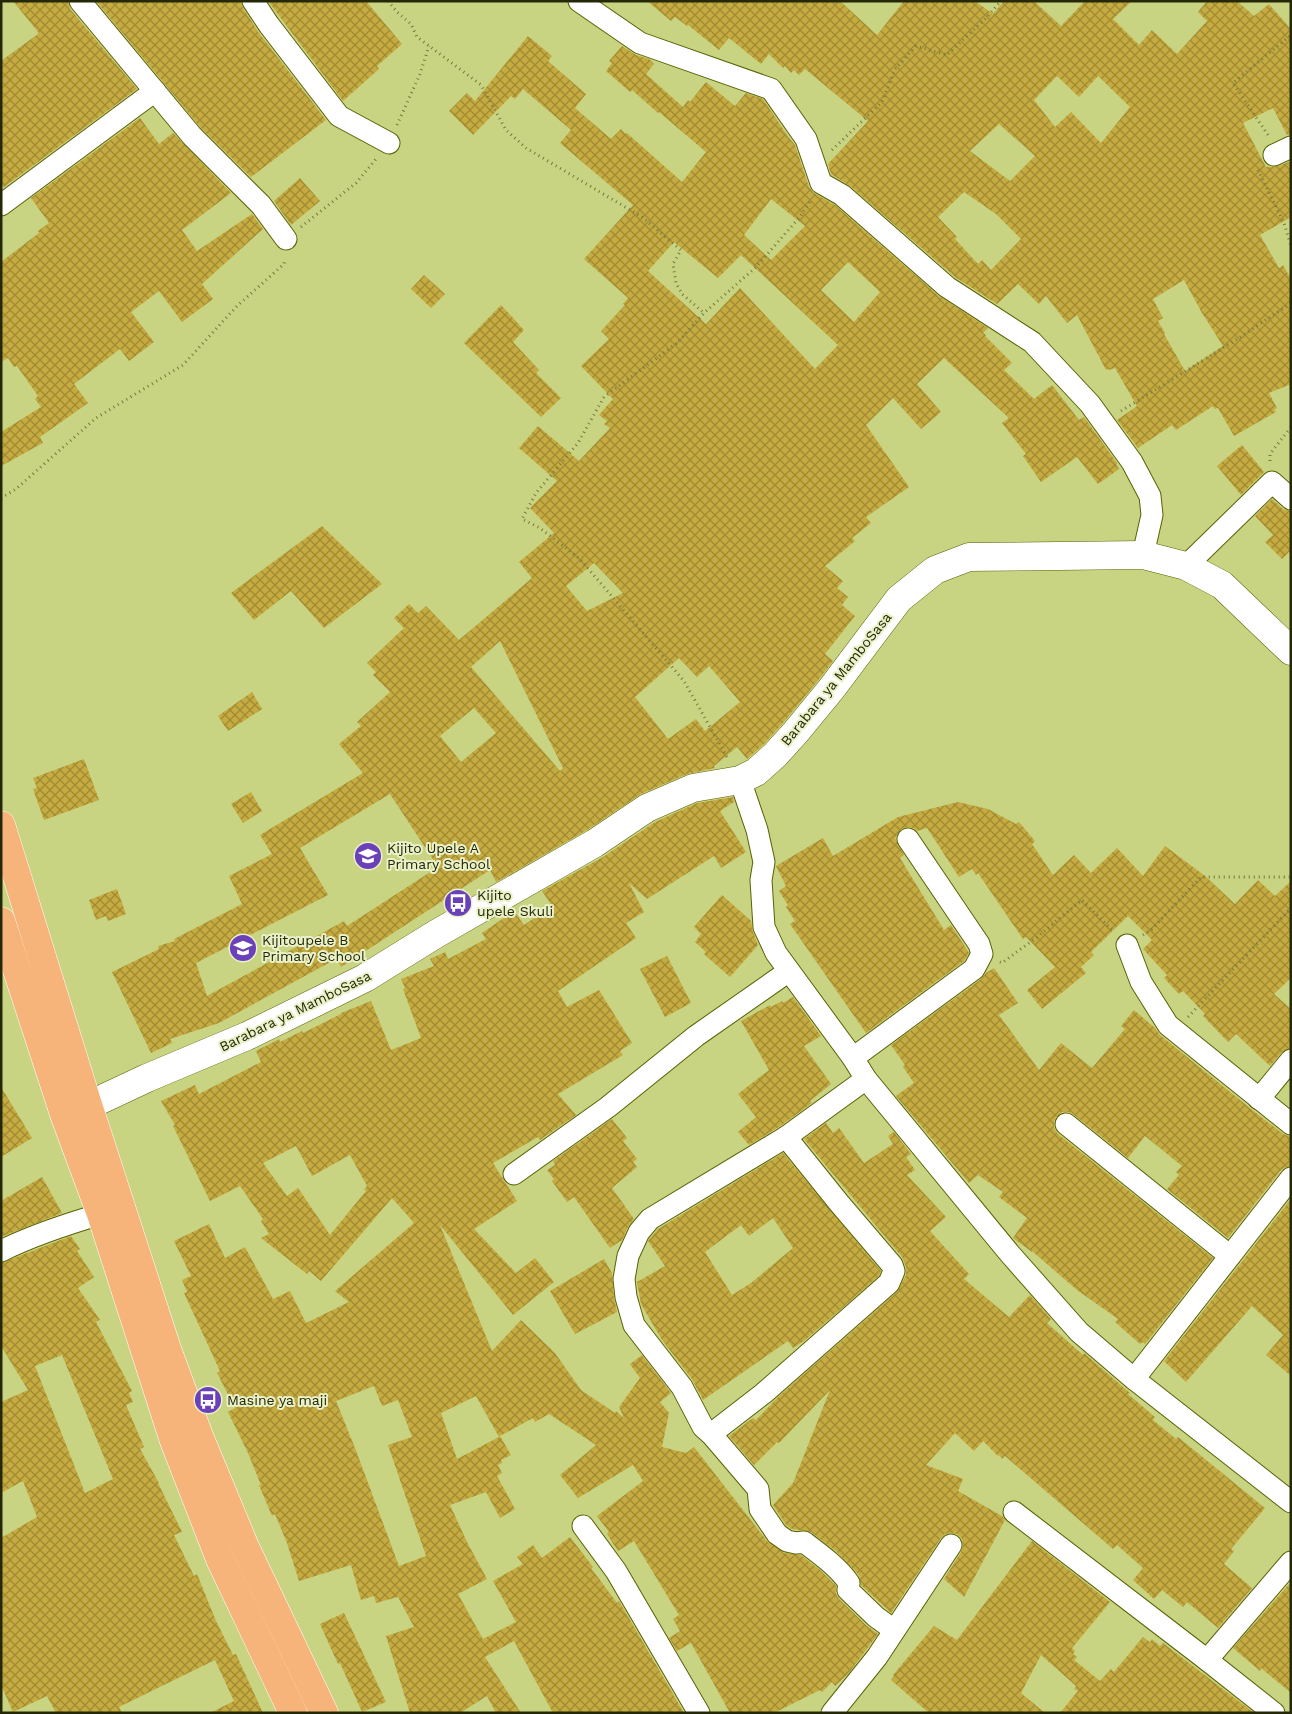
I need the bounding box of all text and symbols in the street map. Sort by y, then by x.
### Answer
street label: Barabara ya MamboSasa [777,609,895,749]
place label: Kijito Upele A Primary School [387,840,491,872]
school or university icon: Kijito Upele A Primary School [353,841,383,871]
place label: Kijito upele Skuli [477,887,553,919]
bus stop icon: Kijito upele Skuli [443,888,473,918]
place label: Kijitoupele B Primary School [262,932,366,964]
school or university icon: Kijitoupele B Primary School [228,933,258,963]
street label: Barabara ya MamboSasa [217,967,373,1055]
bus stop icon: Masine ya maji [193,1385,223,1415]
place label: Masine ya maji [227,1392,327,1408]

